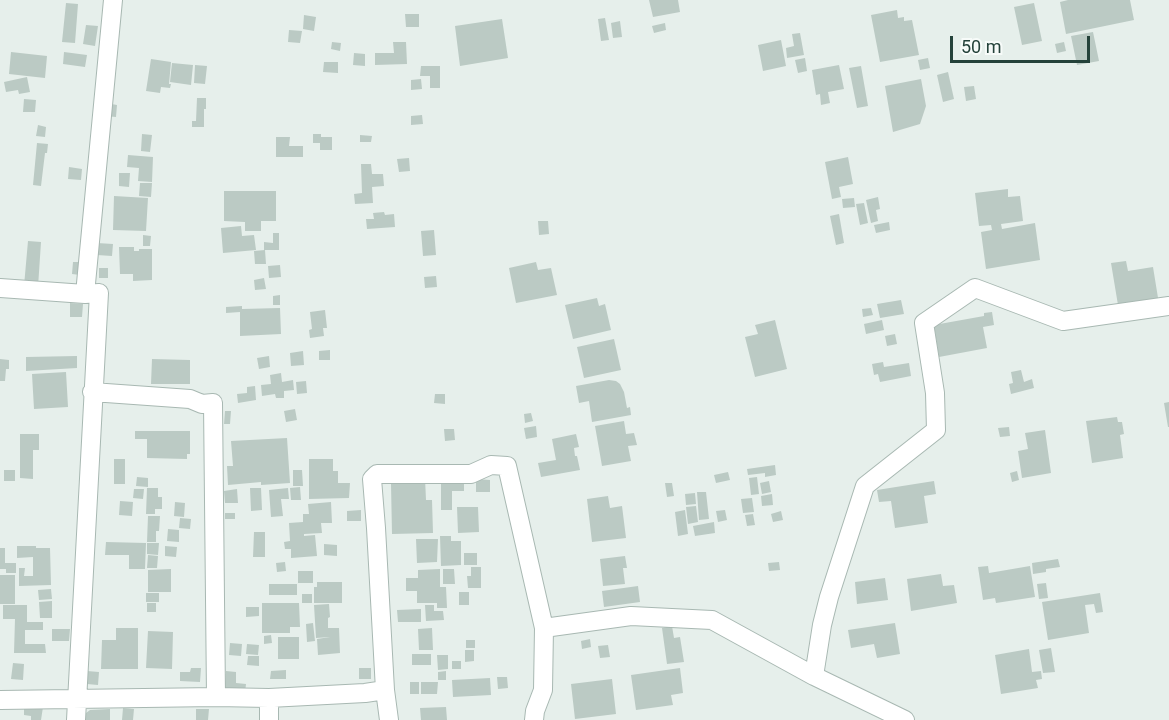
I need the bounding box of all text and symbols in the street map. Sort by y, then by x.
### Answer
scale bar [953,24,1092,62]
text: 50 m [961,36,1001,57]

